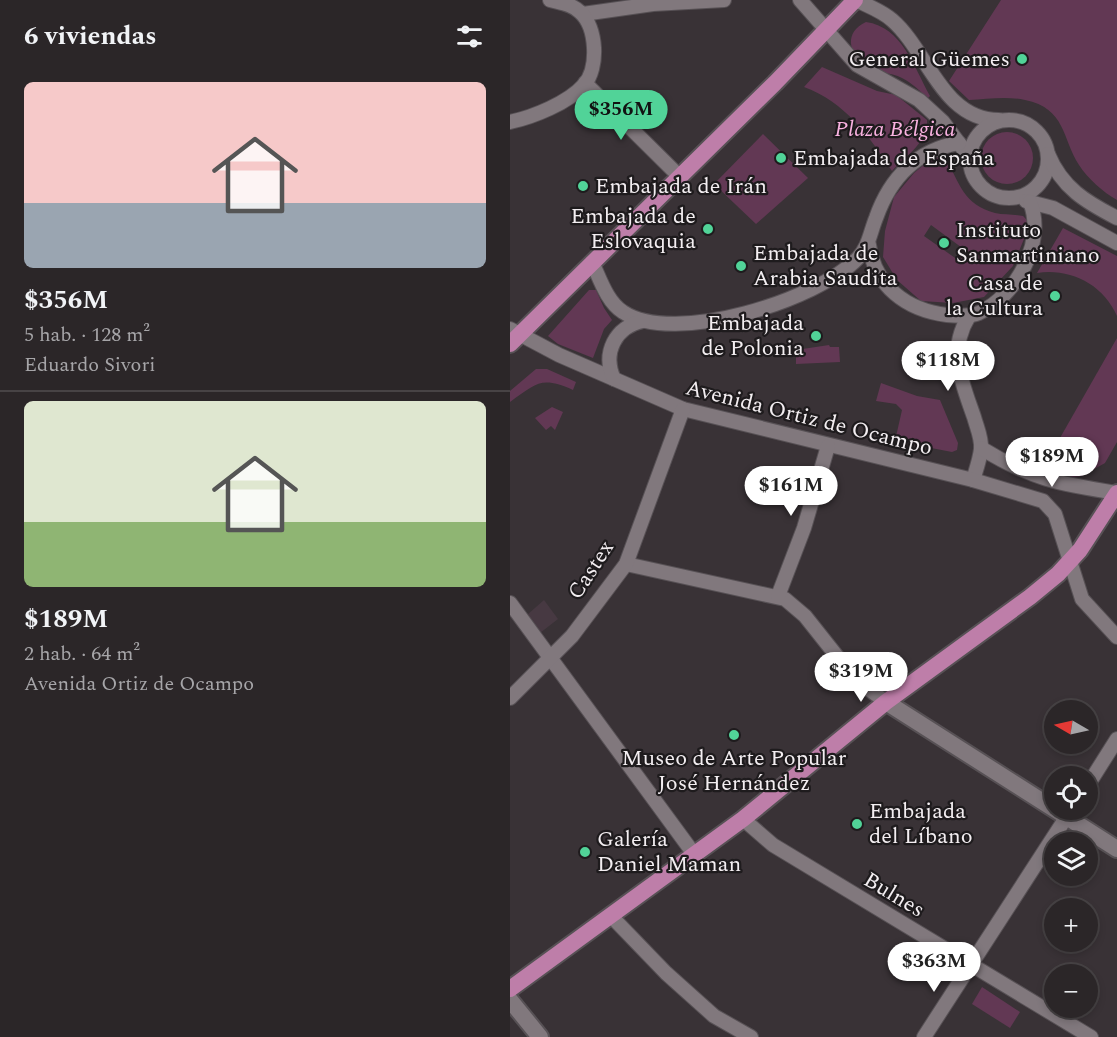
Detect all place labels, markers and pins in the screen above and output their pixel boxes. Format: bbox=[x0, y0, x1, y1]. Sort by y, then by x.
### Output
place label: General Güemes bbox=[848, 43, 1010, 76]
marker: General Güemes bbox=[1015, 52, 1029, 66]
pin: $356M bbox=[579, 90, 663, 141]
place label: Embajada de España bbox=[793, 142, 995, 175]
marker: Embajada de España bbox=[774, 151, 788, 165]
place label: Embajada de Irán bbox=[595, 170, 767, 203]
marker: Embajada de Irán bbox=[576, 179, 590, 193]
place label: Embajada de Eslovaquia bbox=[571, 200, 696, 258]
place label: Instituto Sanmartiniano bbox=[956, 214, 1100, 272]
marker: Embajada de Eslovaquia bbox=[701, 222, 715, 236]
marker: Instituto Sanmartiniano bbox=[937, 236, 951, 250]
place label: Embajada de Arabia Saudita bbox=[753, 237, 898, 295]
marker: Embajada de Arabia Saudita bbox=[734, 259, 748, 273]
place label: Casa de la Cultura bbox=[946, 267, 1043, 325]
marker: Casa de la Cultura bbox=[1048, 289, 1062, 303]
place label: Embajada de Polonia bbox=[701, 307, 804, 365]
marker: Embajada de Polonia bbox=[809, 329, 823, 343]
pin: $118M bbox=[906, 341, 990, 392]
pin: $189M bbox=[1010, 437, 1094, 488]
pin: $161M bbox=[749, 466, 833, 517]
pin: $319M bbox=[819, 652, 903, 703]
marker: Museo de Arte Popular José Hernández bbox=[727, 728, 741, 742]
place label: Museo de Arte Popular José Hernández bbox=[622, 742, 847, 800]
place label: Embajada del Líbano bbox=[869, 795, 973, 853]
marker: Embajada del Líbano bbox=[850, 817, 864, 831]
place label: Galería Daniel Maman bbox=[597, 823, 741, 881]
marker: Galería Daniel Maman bbox=[578, 845, 592, 859]
pin: $363M bbox=[892, 942, 976, 993]

